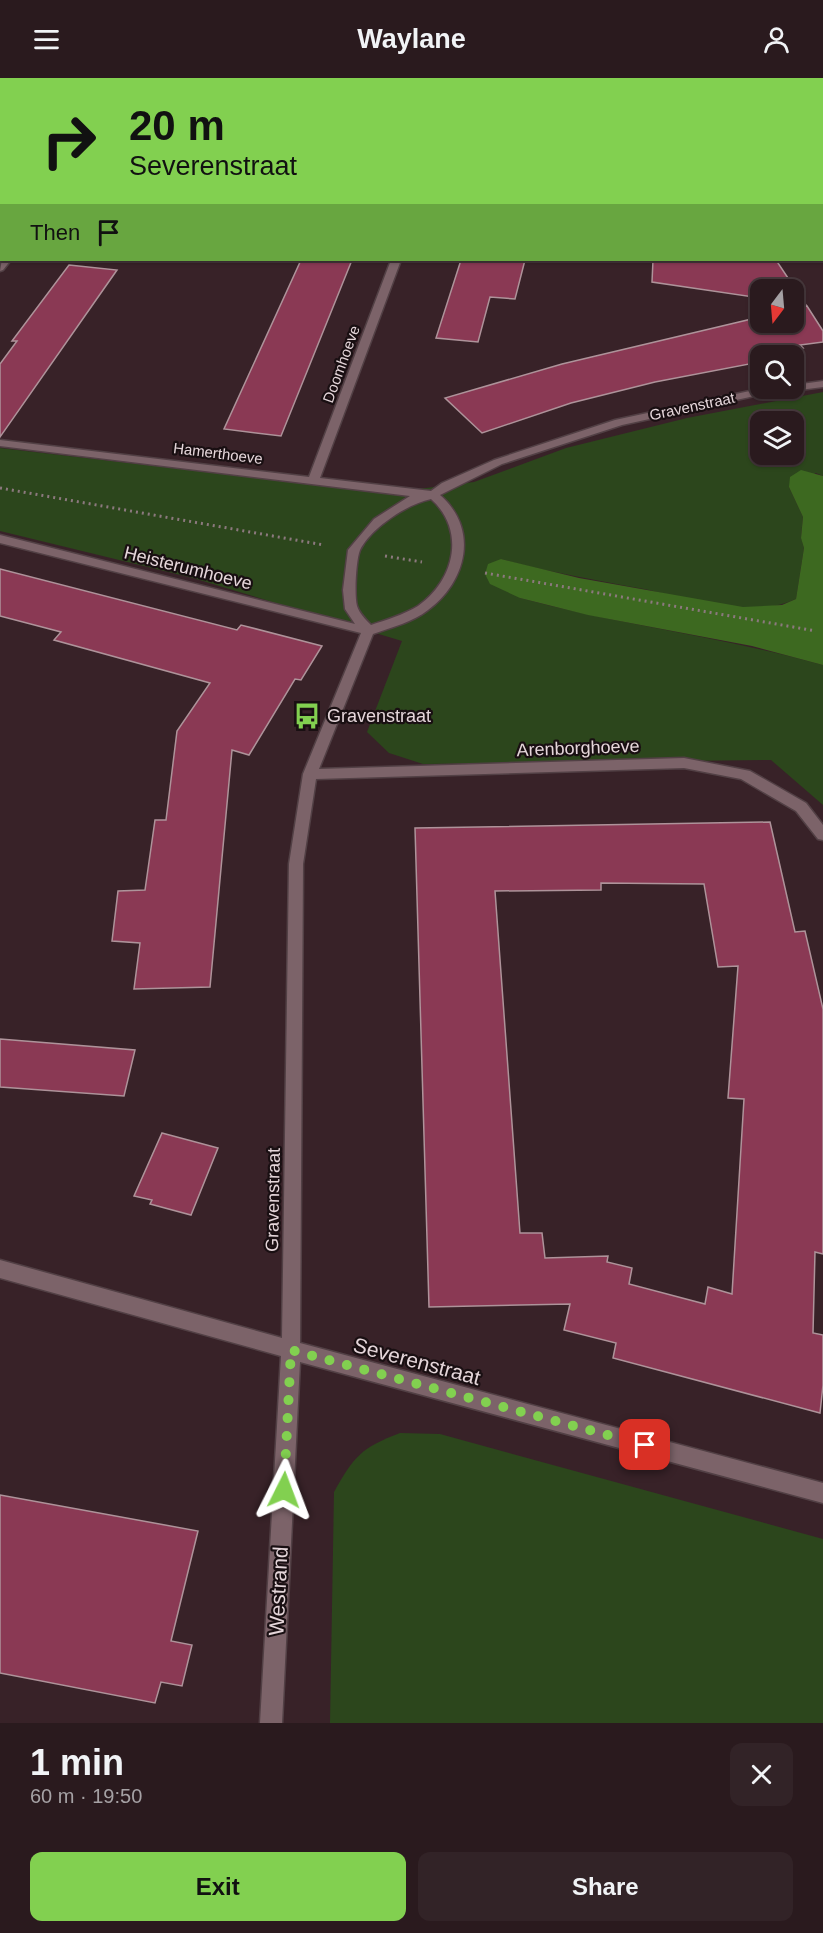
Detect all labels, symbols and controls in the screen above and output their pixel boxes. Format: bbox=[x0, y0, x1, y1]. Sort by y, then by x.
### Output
icon: menu bbox=[30, 23, 63, 56]
icon: person bbox=[760, 23, 793, 56]
text: Waylane bbox=[357, 24, 466, 54]
icon: right bbox=[30, 102, 108, 180]
text: 20 m bbox=[129, 102, 225, 149]
text: Severenstraat bbox=[129, 151, 297, 181]
icon: arrive bbox=[92, 216, 125, 249]
text: Then bbox=[30, 220, 80, 245]
north arrow bbox=[750, 279, 804, 333]
map controls bbox=[750, 279, 804, 465]
street label: Doomhoeve bbox=[319, 323, 363, 405]
button: search bbox=[750, 345, 804, 399]
street label: Gravenstraat bbox=[648, 389, 737, 423]
button: layers bbox=[750, 411, 804, 465]
street label: Hamerthoeve bbox=[172, 439, 264, 467]
street label: Heisterumhoeve bbox=[122, 542, 254, 594]
bus stop icon: Gravenstraat bbox=[292, 701, 322, 731]
place label: Gravenstraat bbox=[327, 706, 431, 726]
street label: Arenborghoeve bbox=[516, 736, 640, 760]
street label: Gravenstraat bbox=[262, 1148, 284, 1252]
street label: Severenstraat bbox=[351, 1333, 483, 1389]
pin bbox=[619, 1419, 670, 1470]
icon: arrive bbox=[628, 1428, 661, 1461]
position arrow bbox=[252, 1458, 316, 1522]
street label: Westrand bbox=[264, 1546, 292, 1636]
text: 1 min bbox=[30, 1742, 124, 1783]
button: close bbox=[730, 1743, 793, 1806]
text: 60 m · 19:50 bbox=[30, 1785, 142, 1807]
button: Exit bbox=[30, 1852, 406, 1921]
button: Share bbox=[418, 1852, 793, 1921]

